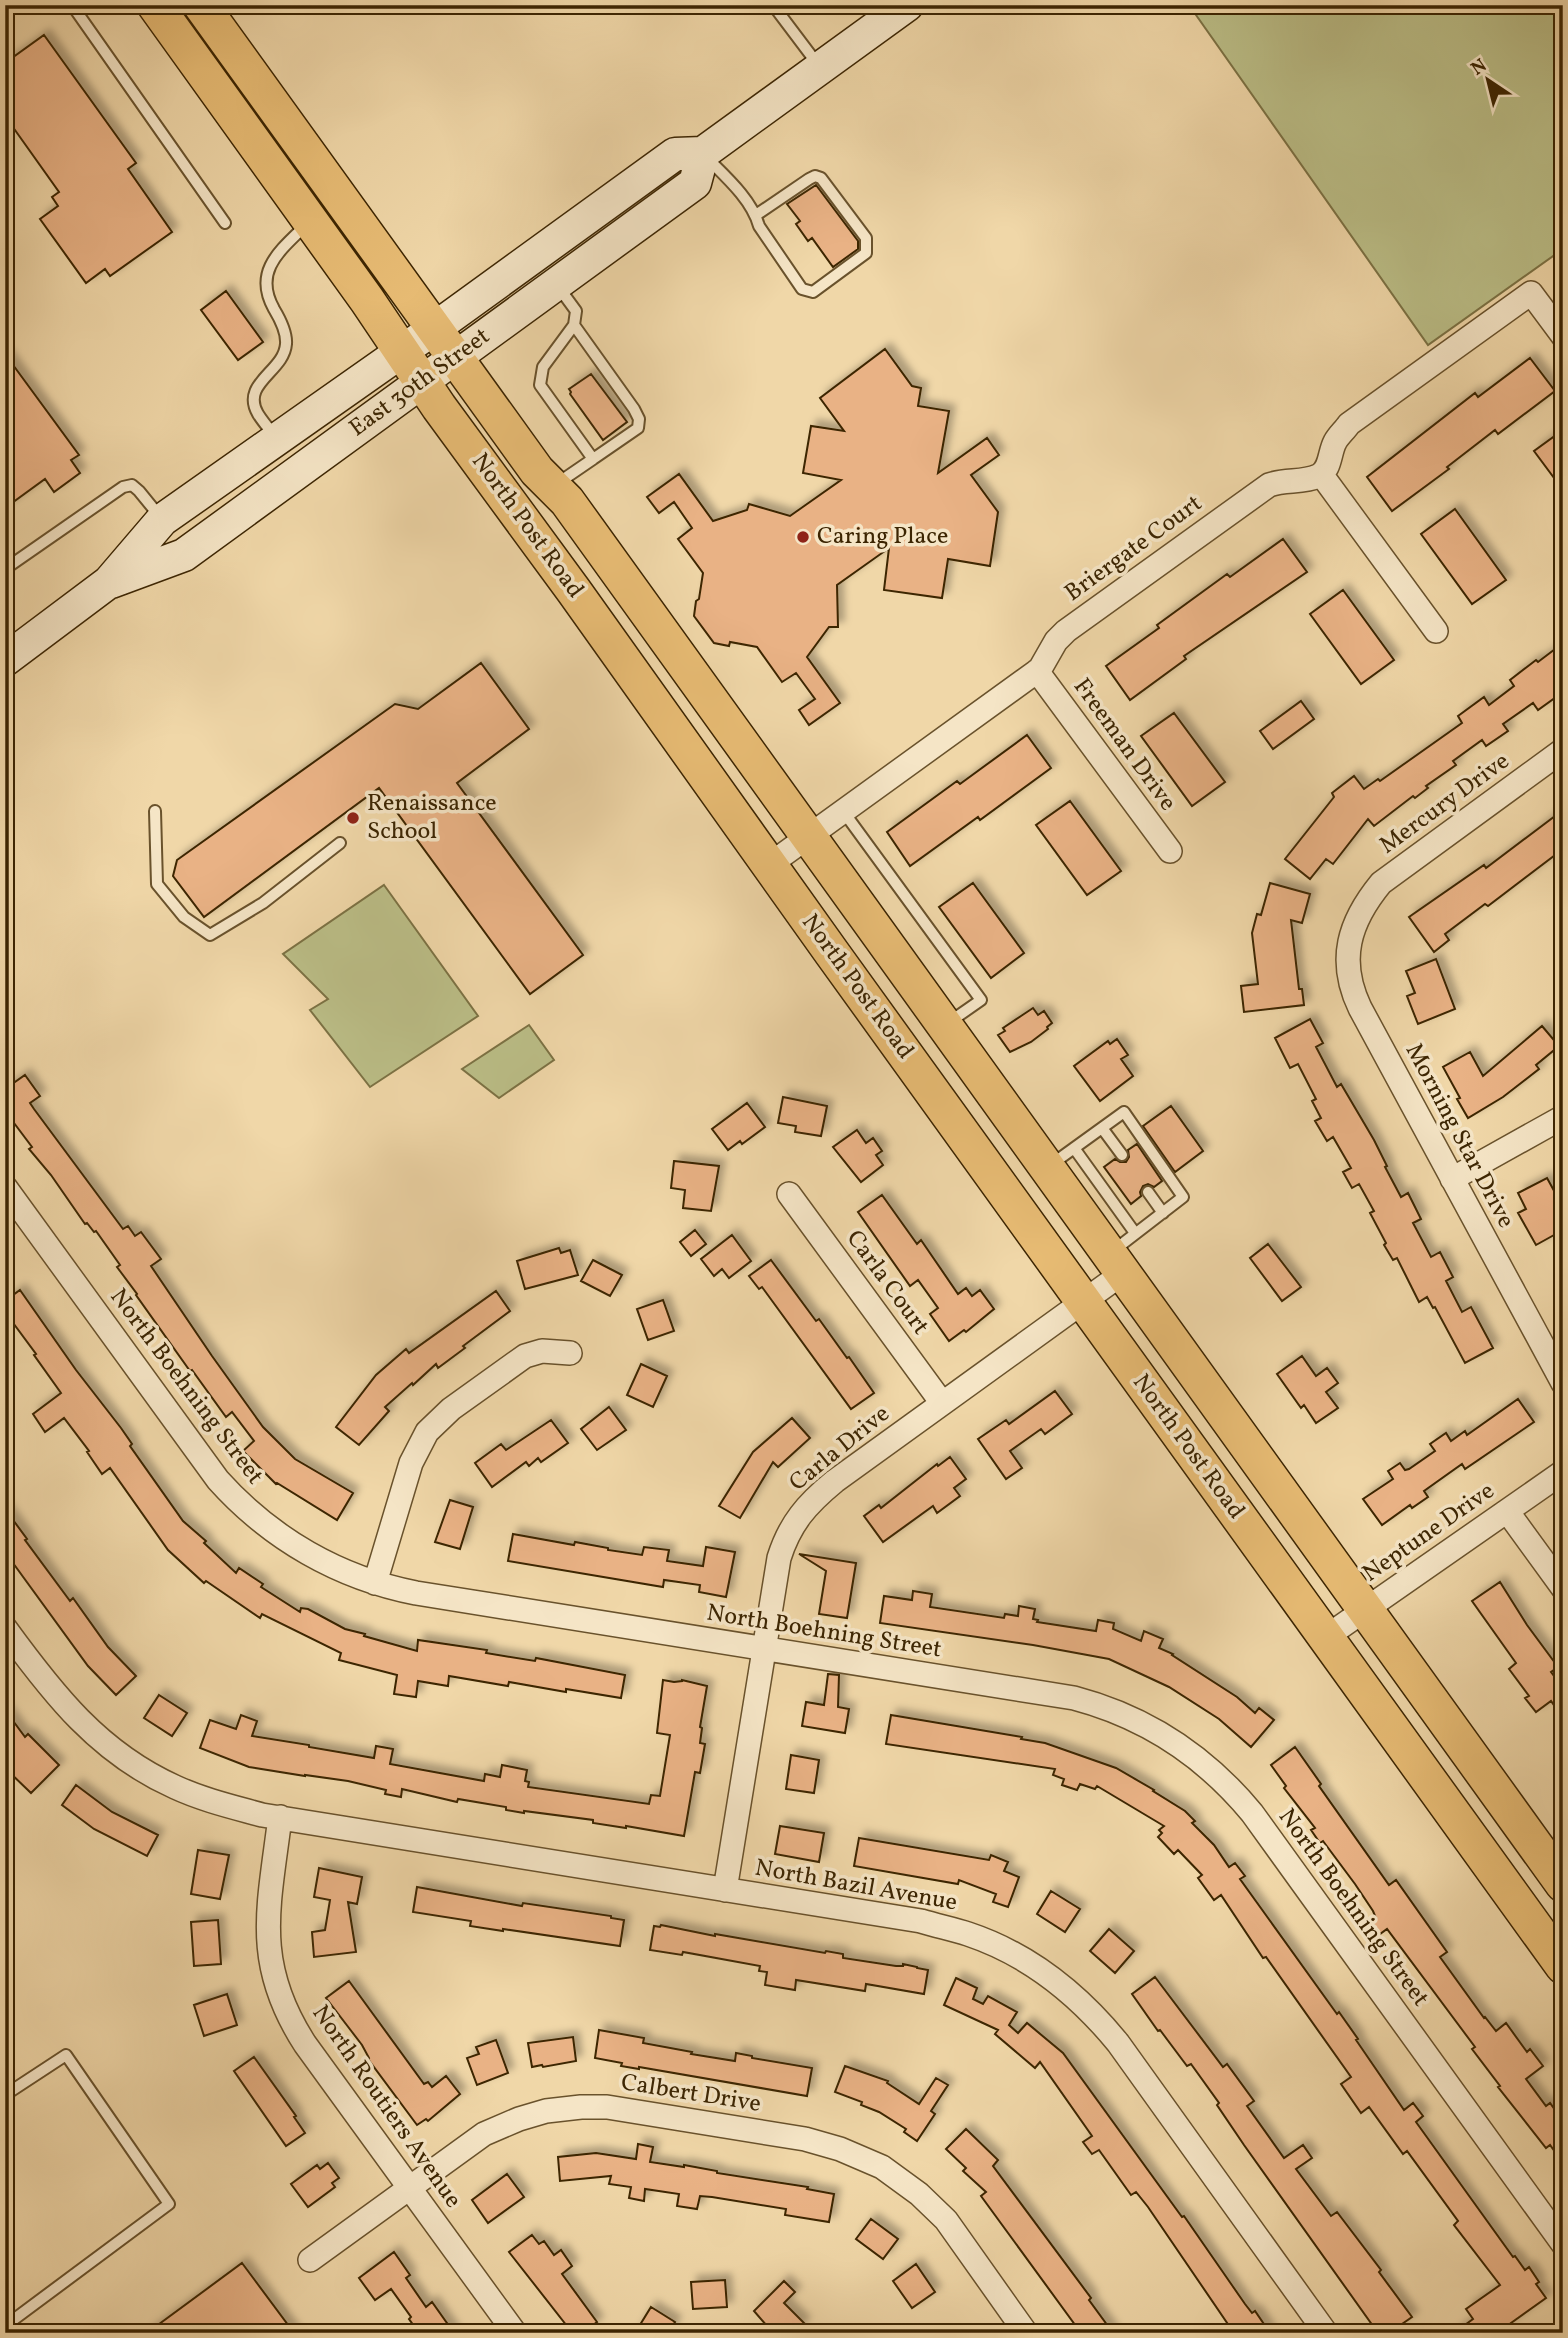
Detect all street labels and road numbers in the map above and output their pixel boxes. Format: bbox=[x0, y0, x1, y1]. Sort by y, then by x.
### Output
street label: East 30th Street bbox=[343, 320, 497, 446]
street label: North Post Road bbox=[463, 446, 591, 606]
street label: Briergate Court bbox=[1058, 488, 1210, 610]
street label: Freeman Drive bbox=[1064, 672, 1184, 818]
street label: Mercury Drive bbox=[1373, 745, 1517, 863]
street label: North Post Road bbox=[793, 907, 921, 1067]
street label: Morning Star Drive bbox=[1396, 1038, 1522, 1234]
street label: Carla Court bbox=[837, 1224, 937, 1342]
street label: North Boehning Street bbox=[101, 1282, 271, 1492]
street label: North Post Road bbox=[1124, 1367, 1252, 1527]
street label: Carla Drive bbox=[783, 1398, 897, 1500]
street label: Neptune Drive bbox=[1356, 1475, 1502, 1591]
street label: North Boehning Street bbox=[704, 1597, 944, 1667]
street label: North Boehning Street bbox=[1269, 1802, 1437, 2014]
street label: North Bazil Avenue bbox=[752, 1851, 960, 1921]
street label: North Routiers Avenue bbox=[303, 1999, 469, 2215]
street label: Calbert Drive bbox=[619, 2066, 763, 2122]

